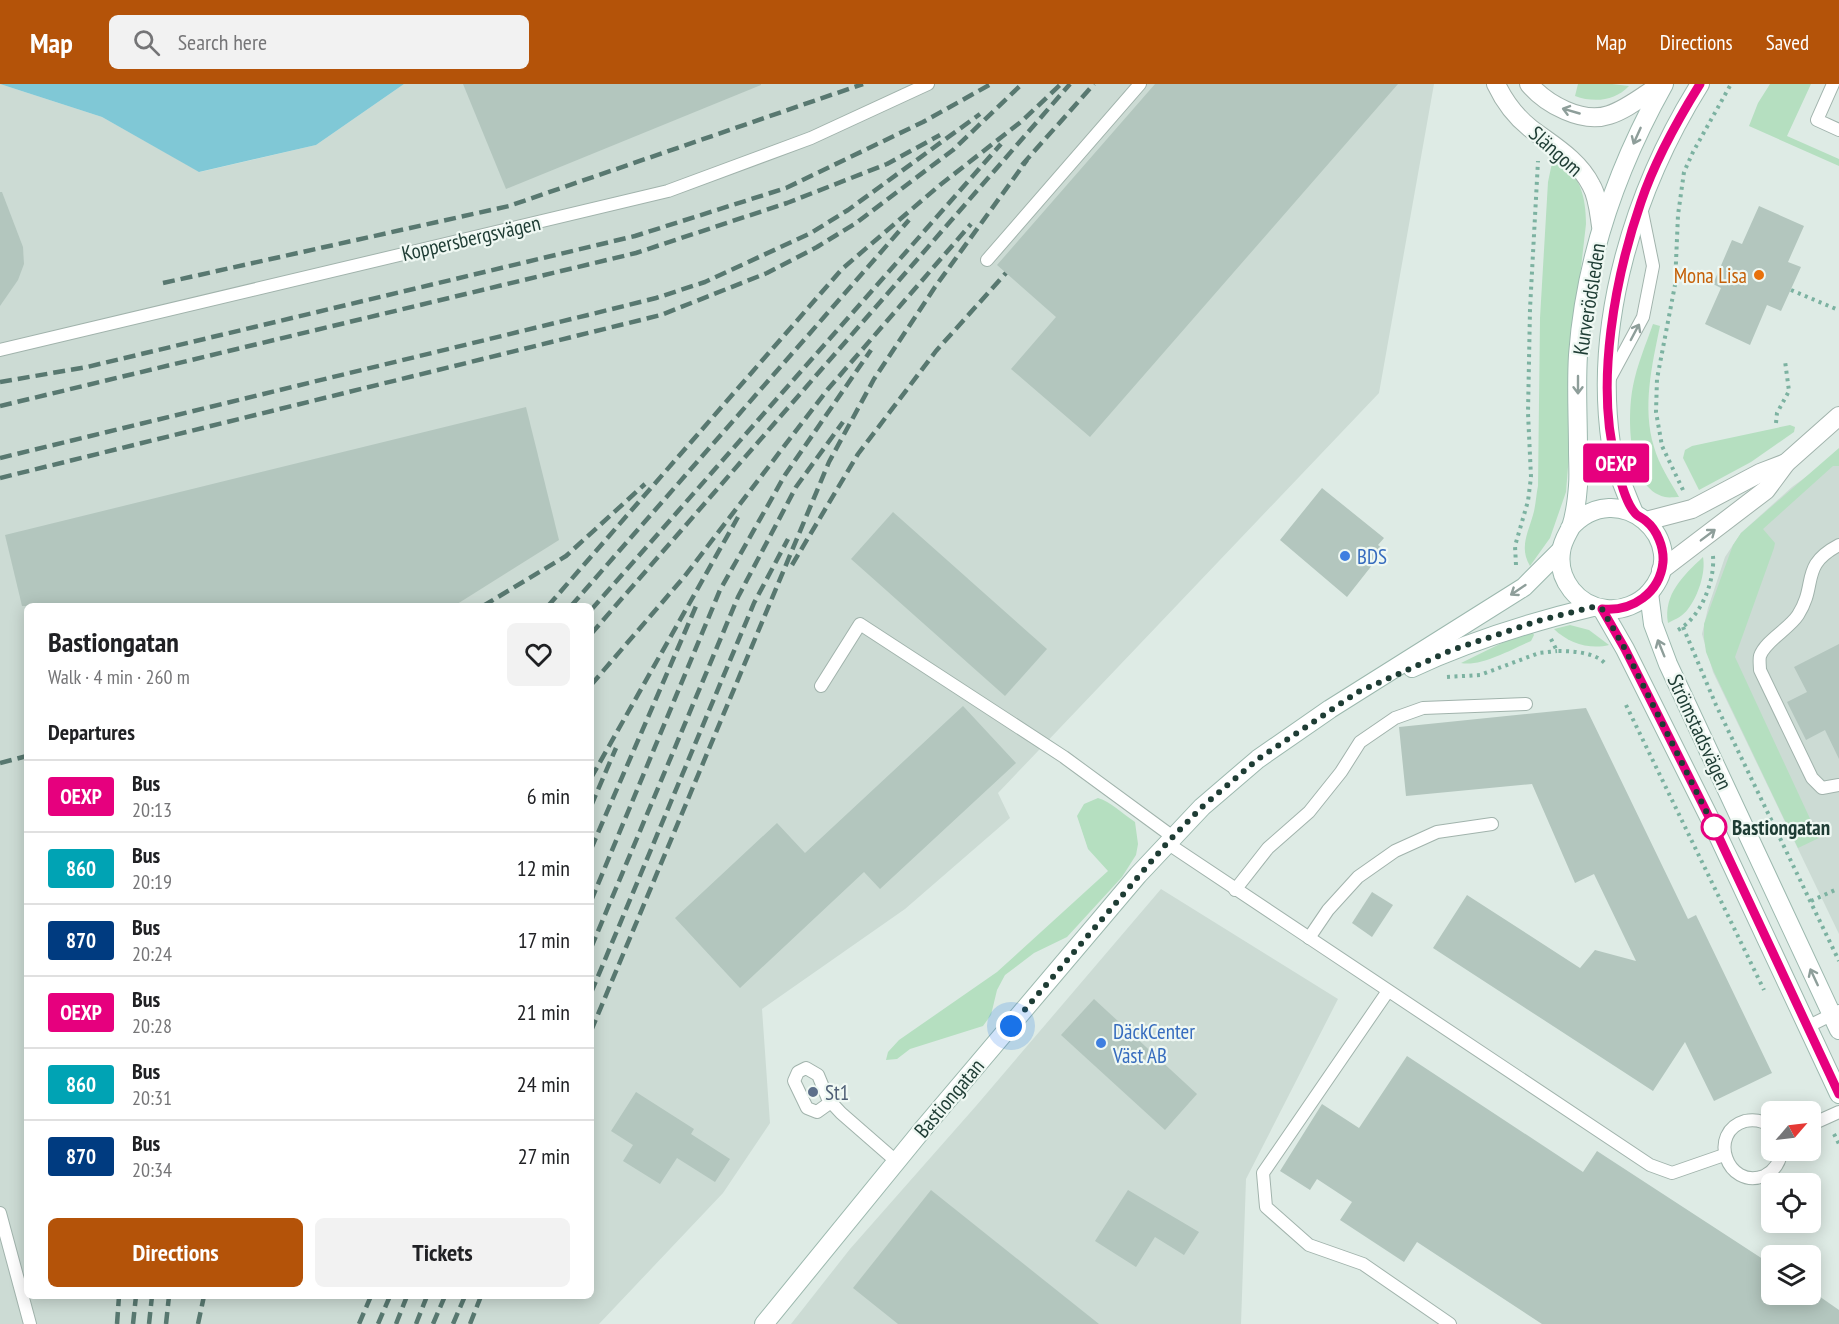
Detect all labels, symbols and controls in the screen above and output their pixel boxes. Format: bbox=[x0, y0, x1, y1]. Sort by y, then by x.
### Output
search box bbox=[109, 15, 529, 69]
text: Map bbox=[30, 24, 73, 61]
icon: search bbox=[130, 26, 163, 59]
text: Search here bbox=[178, 28, 267, 56]
text: Map bbox=[1596, 29, 1627, 56]
text: Directions bbox=[1660, 29, 1733, 56]
text: Saved bbox=[1766, 29, 1809, 56]
one-way arrow bbox=[1562, 105, 1581, 116]
street label: Slängom bbox=[1523, 120, 1589, 182]
one-way arrow bbox=[1631, 126, 1642, 145]
street label: Koppersbergsvägen bbox=[399, 209, 543, 267]
street label: Kurverödsleden bbox=[1567, 241, 1611, 357]
place label: Mona Lisa bbox=[1674, 262, 1747, 289]
marker: Mona Lisa bbox=[1752, 268, 1766, 282]
one-way arrow bbox=[1629, 324, 1641, 341]
one-way arrow bbox=[1572, 374, 1584, 394]
line badge: OEXP bbox=[1574, 444, 1658, 482]
text: OEXP bbox=[1595, 450, 1637, 477]
one-way arrow bbox=[1700, 529, 1716, 542]
place label: BDS bbox=[1357, 543, 1387, 570]
marker: BDS bbox=[1338, 549, 1352, 563]
one-way arrow bbox=[1510, 584, 1526, 596]
text: Bastiongatan bbox=[48, 623, 179, 660]
button: heart bbox=[507, 623, 570, 686]
one-way arrow bbox=[1655, 639, 1666, 658]
text: Walk · 4 min · 260 m bbox=[48, 664, 190, 690]
street label: Strömstadsvägen bbox=[1662, 670, 1738, 794]
text: Departures bbox=[48, 718, 135, 746]
text: Bus bbox=[132, 769, 160, 797]
text: 6 min bbox=[527, 782, 570, 810]
text: OEXP bbox=[60, 783, 102, 810]
text: 20:13 bbox=[132, 797, 172, 823]
marker: Bastiongatan bbox=[1701, 814, 1727, 840]
place label: Bastiongatan bbox=[1732, 814, 1830, 841]
text: Bus bbox=[132, 841, 160, 869]
text: 12 min bbox=[517, 854, 570, 882]
text: 860 bbox=[66, 855, 96, 882]
text: 20:19 bbox=[132, 869, 172, 895]
text: Bus bbox=[132, 913, 160, 941]
text: 17 min bbox=[518, 926, 570, 954]
text: 870 bbox=[66, 927, 96, 954]
text: 20:24 bbox=[132, 941, 172, 967]
one-way arrow bbox=[1808, 969, 1820, 987]
text: Bus bbox=[132, 985, 160, 1013]
text: 21 min bbox=[517, 998, 570, 1026]
text: OEXP bbox=[60, 999, 102, 1026]
your location bbox=[996, 1011, 1026, 1041]
text: 20:28 bbox=[132, 1013, 172, 1039]
place label: DäckCenter Väst AB bbox=[1112, 1018, 1195, 1069]
marker: DäckCenter Väst AB bbox=[1094, 1036, 1108, 1050]
street label: Bastiongatan bbox=[908, 1053, 990, 1143]
text: Bus bbox=[132, 1057, 160, 1085]
text: 24 min bbox=[517, 1070, 570, 1098]
text: 860 bbox=[66, 1071, 96, 1098]
place label: St1 bbox=[825, 1079, 849, 1106]
text: 20:31 bbox=[132, 1085, 172, 1111]
marker: St1 bbox=[806, 1085, 820, 1099]
north arrow bbox=[1761, 1101, 1821, 1161]
map controls bbox=[1761, 1101, 1821, 1305]
text: Bus bbox=[132, 1129, 160, 1157]
text: 27 min bbox=[518, 1142, 570, 1170]
text: 870 bbox=[66, 1143, 96, 1170]
text: 20:34 bbox=[132, 1157, 172, 1183]
button: locate bbox=[1761, 1173, 1821, 1233]
button: Directions bbox=[48, 1218, 303, 1287]
button: Tickets bbox=[315, 1218, 570, 1287]
button: layers bbox=[1761, 1245, 1821, 1305]

